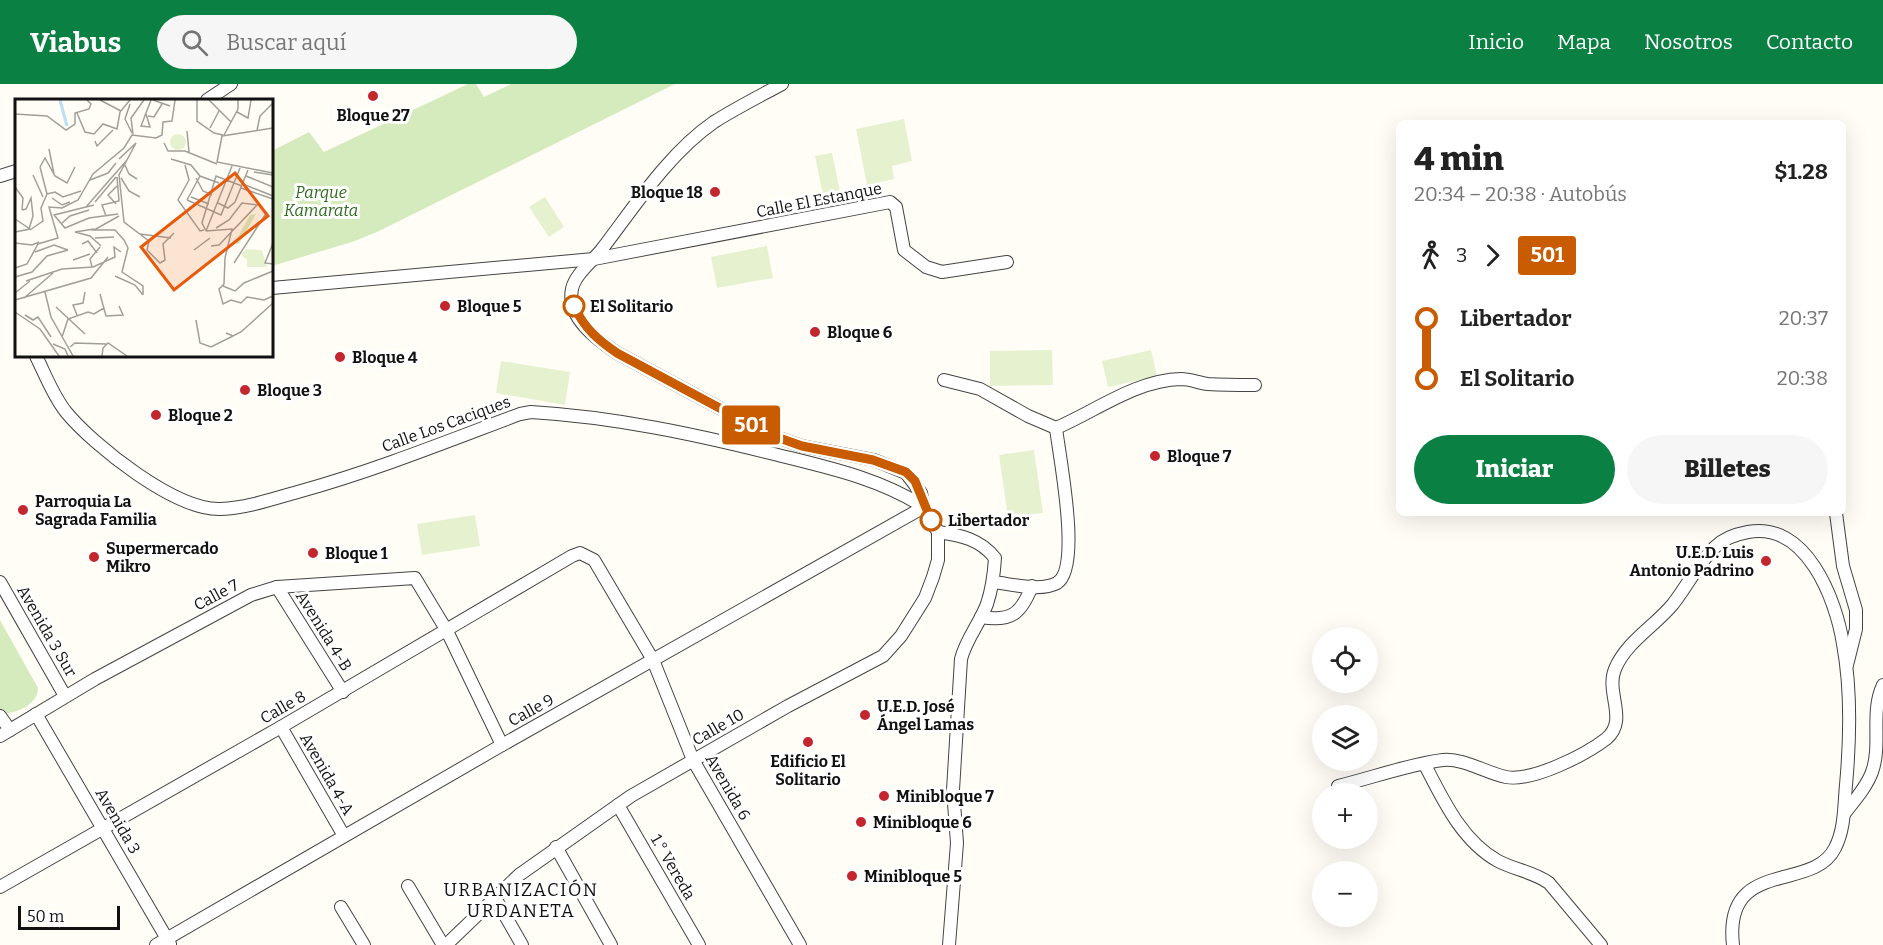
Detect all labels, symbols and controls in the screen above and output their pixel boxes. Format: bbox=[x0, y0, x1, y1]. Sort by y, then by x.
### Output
search box bbox=[157, 15, 577, 69]
text: Viabus bbox=[30, 26, 121, 59]
icon: search bbox=[178, 26, 211, 59]
text: Buscar aquí bbox=[226, 29, 346, 56]
text: Inicio bbox=[1468, 29, 1524, 55]
text: Mapa bbox=[1557, 29, 1611, 55]
text: Nosotros bbox=[1644, 29, 1733, 55]
text: Contacto bbox=[1766, 29, 1853, 55]
marker: Bloque 27 bbox=[366, 89, 380, 103]
inset map bbox=[15, 99, 273, 357]
place label: Bloque 27 bbox=[336, 106, 410, 125]
text: 4 min bbox=[1414, 139, 1504, 179]
text: $1.28 bbox=[1774, 158, 1828, 185]
street label: Calle El Estanque bbox=[755, 179, 883, 221]
text: 20:34 – 20:38 · Autobús bbox=[1414, 182, 1627, 206]
park label: Parque Kamarata bbox=[284, 183, 358, 220]
place label: Bloque 18 bbox=[631, 183, 703, 202]
marker: Bloque 18 bbox=[708, 185, 722, 199]
icon: walk bbox=[1414, 239, 1447, 272]
icon: forward bbox=[1476, 239, 1509, 272]
text: 501 bbox=[1530, 242, 1564, 268]
text: 3 bbox=[1456, 243, 1467, 267]
marker: El Solitario bbox=[563, 295, 585, 317]
place label: Bloque 5 bbox=[457, 297, 522, 316]
place label: El Solitario bbox=[590, 297, 673, 316]
marker: Bloque 5 bbox=[438, 299, 452, 313]
text: Libertador bbox=[1460, 305, 1572, 332]
text: 20:37 bbox=[1779, 306, 1828, 330]
place label: Bloque 6 bbox=[827, 323, 893, 342]
marker: Bloque 6 bbox=[808, 325, 822, 339]
place label: Bloque 4 bbox=[352, 348, 418, 367]
marker: Bloque 4 bbox=[333, 350, 347, 364]
text: El Solitario bbox=[1460, 365, 1574, 392]
text: 20:38 bbox=[1777, 366, 1828, 390]
place label: Bloque 3 bbox=[257, 381, 322, 400]
marker: Bloque 3 bbox=[238, 383, 252, 397]
street label: Calle Los Caciques bbox=[379, 392, 513, 456]
place label: Bloque 2 bbox=[168, 406, 233, 425]
line badge: 501 bbox=[716, 406, 786, 444]
marker: Bloque 2 bbox=[149, 408, 163, 422]
text: 501 bbox=[734, 412, 768, 438]
button: Iniciar bbox=[1414, 435, 1615, 504]
button: Billetes bbox=[1627, 435, 1828, 504]
place label: Bloque 7 bbox=[1167, 447, 1232, 466]
marker: Bloque 7 bbox=[1148, 449, 1162, 463]
place label: Parroquia La Sagrada Familia bbox=[35, 492, 157, 529]
marker: Parroquia La Sagrada Familia bbox=[16, 503, 30, 517]
marker: Libertador bbox=[920, 509, 942, 531]
place label: Libertador bbox=[948, 511, 1030, 530]
place label: Supermercado Mikro bbox=[106, 539, 219, 576]
place label: U.E.D. Luis Antonio Padrino bbox=[1630, 543, 1754, 580]
place label: Bloque 1 bbox=[325, 544, 388, 563]
marker: Bloque 1 bbox=[306, 546, 320, 560]
marker: Supermercado Mikro bbox=[87, 550, 101, 564]
marker: U.E.D. Luis Antonio Padrino bbox=[1759, 554, 1773, 568]
street label: Calle 7 bbox=[190, 575, 242, 615]
street label: Avenida 3 Sur bbox=[13, 582, 81, 680]
street label: Avenida 4-B bbox=[292, 588, 356, 674]
map controls bbox=[1312, 627, 1378, 927]
button: locate bbox=[1312, 627, 1378, 693]
street label: Calle 8 bbox=[257, 686, 309, 728]
street label: Calle 9 bbox=[505, 690, 557, 730]
place label: U.E.D. José Ángel Lamas bbox=[877, 697, 974, 734]
street label: Calle 10 bbox=[689, 705, 747, 749]
button: layers bbox=[1312, 705, 1378, 771]
marker: U.E.D. José Ángel Lamas bbox=[858, 708, 872, 722]
street label: Avenida 4-A bbox=[296, 730, 358, 819]
marker: Edificio El Solitario bbox=[801, 735, 815, 749]
street label: Avenida 6 bbox=[702, 751, 754, 823]
place label: Edificio El Solitario bbox=[770, 752, 846, 789]
button: + bbox=[1312, 783, 1378, 849]
street label: Avenida 3 bbox=[92, 785, 144, 857]
place label: Minibloque 7 bbox=[896, 787, 994, 806]
marker: Minibloque 7 bbox=[877, 789, 891, 803]
place label: Minibloque 6 bbox=[873, 813, 972, 832]
marker: Minibloque 6 bbox=[854, 815, 868, 829]
street label: 1.° Vereda bbox=[647, 831, 699, 903]
button: − bbox=[1312, 861, 1378, 927]
place label: Minibloque 5 bbox=[864, 867, 962, 886]
marker: Minibloque 5 bbox=[845, 869, 859, 883]
district label: URBANIZACIÓN URDANETA bbox=[443, 879, 599, 922]
scale bar bbox=[18, 903, 120, 930]
text: 50 m bbox=[27, 907, 64, 926]

